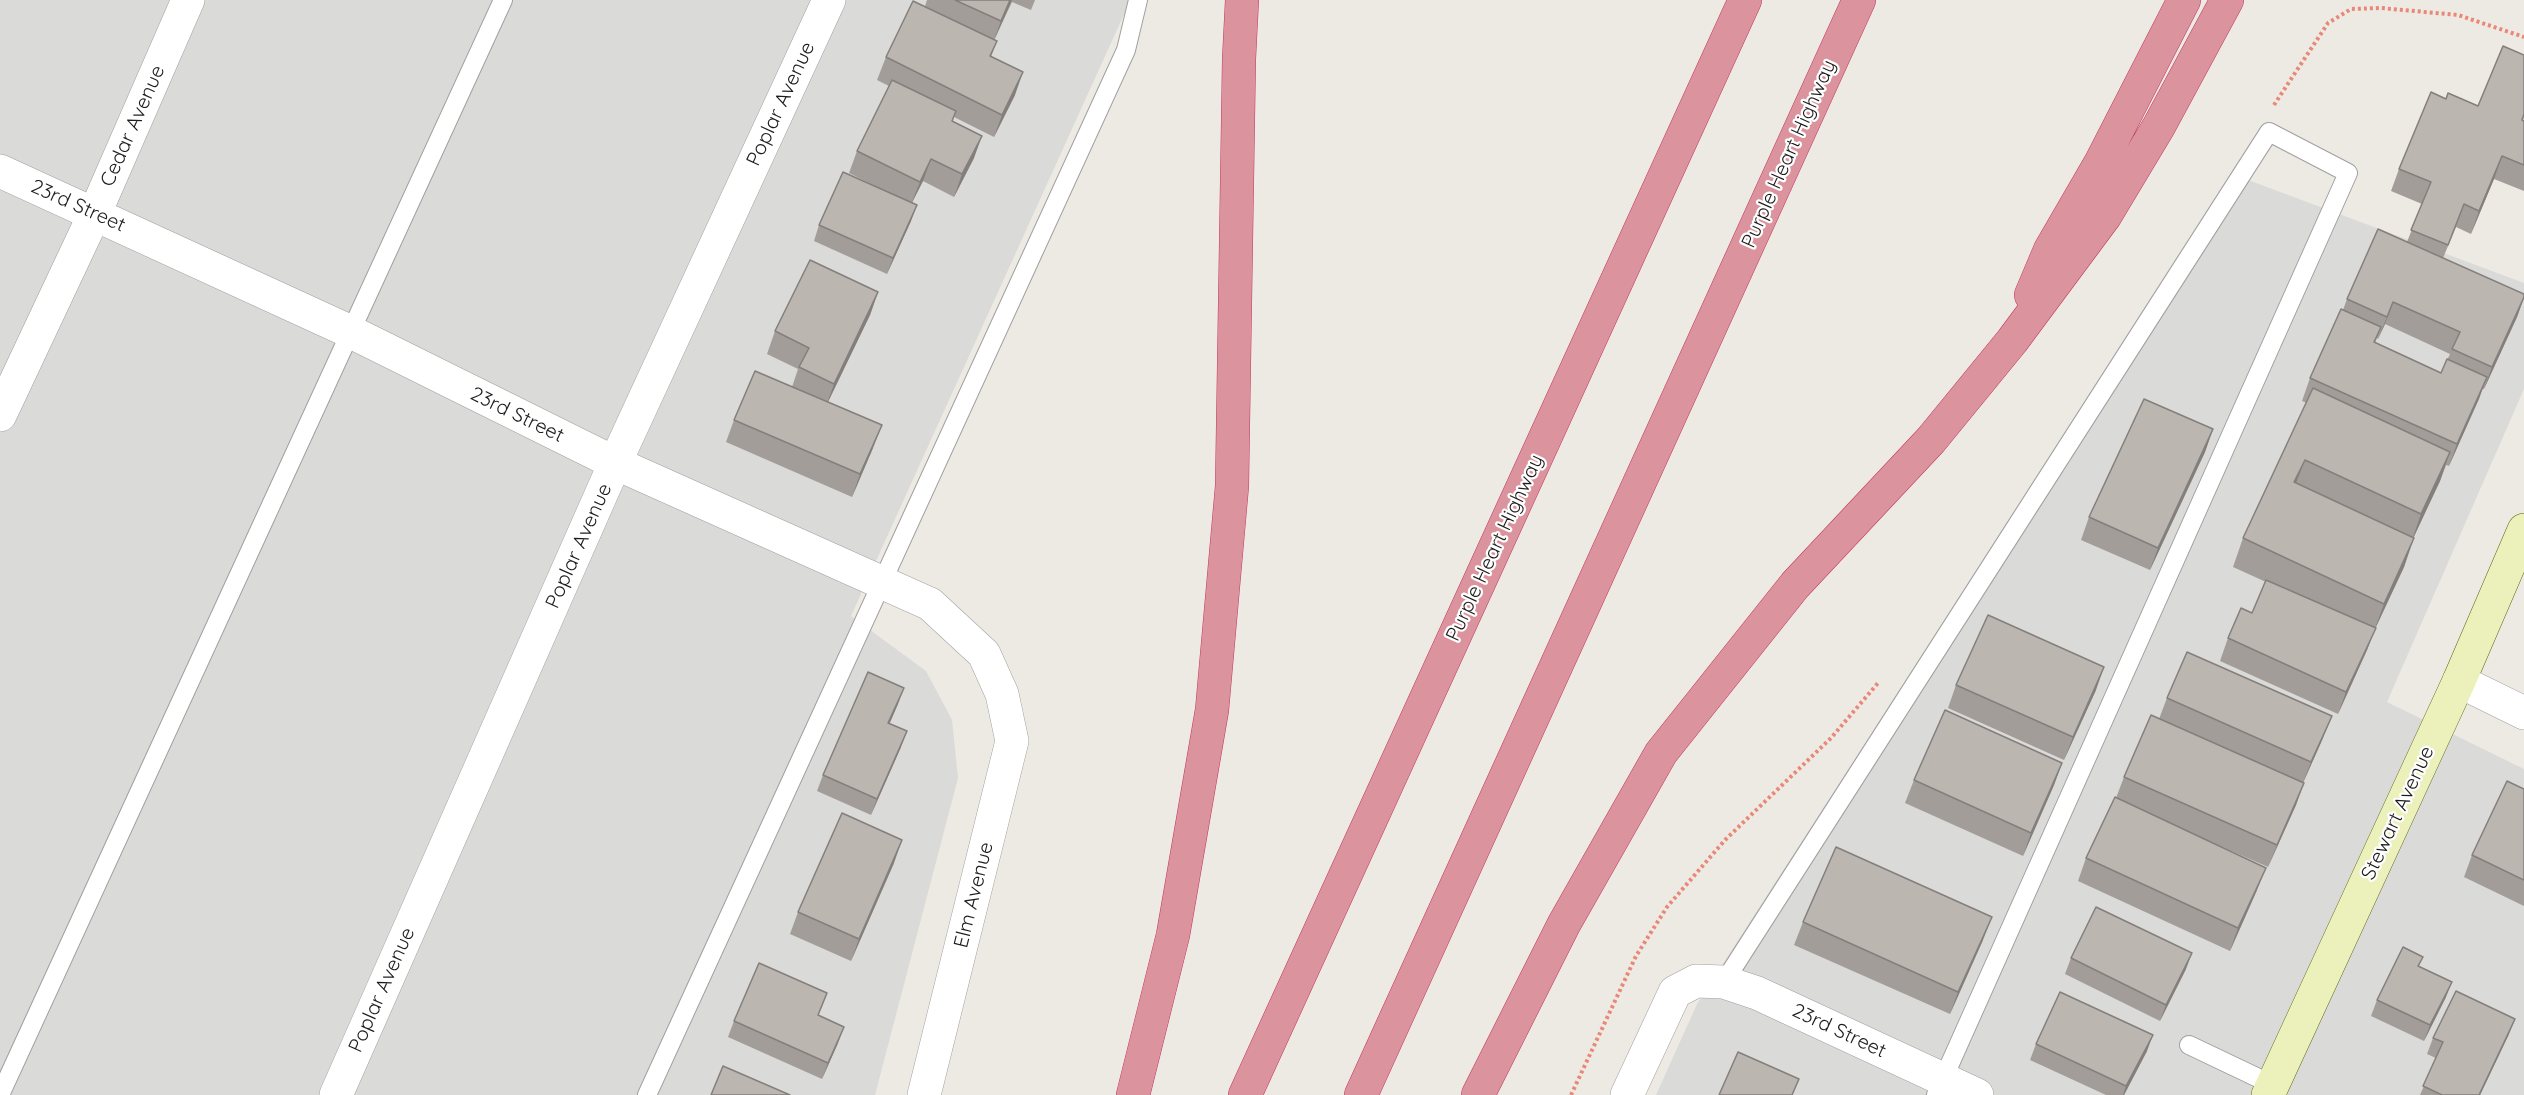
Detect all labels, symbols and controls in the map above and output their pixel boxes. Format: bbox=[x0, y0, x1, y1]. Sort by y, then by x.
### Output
street label: Poplar Avenue bbox=[742, 38, 820, 170]
street label: Purple Heart Highway bbox=[1737, 56, 1841, 252]
street label: Cedar Avenue bbox=[96, 62, 170, 190]
street label: 23rd Street bbox=[27, 174, 129, 238]
street label: 23rd Street bbox=[466, 382, 568, 448]
street label: Purple Heart Highway bbox=[1441, 451, 1549, 645]
street label: Poplar Avenue bbox=[541, 480, 617, 612]
street label: Stewart Avenue bbox=[2357, 742, 2439, 884]
street label: Elm Avenue bbox=[949, 840, 999, 950]
street label: Poplar Avenue bbox=[344, 924, 420, 1056]
street label: 23rd Street bbox=[1788, 999, 1890, 1063]

